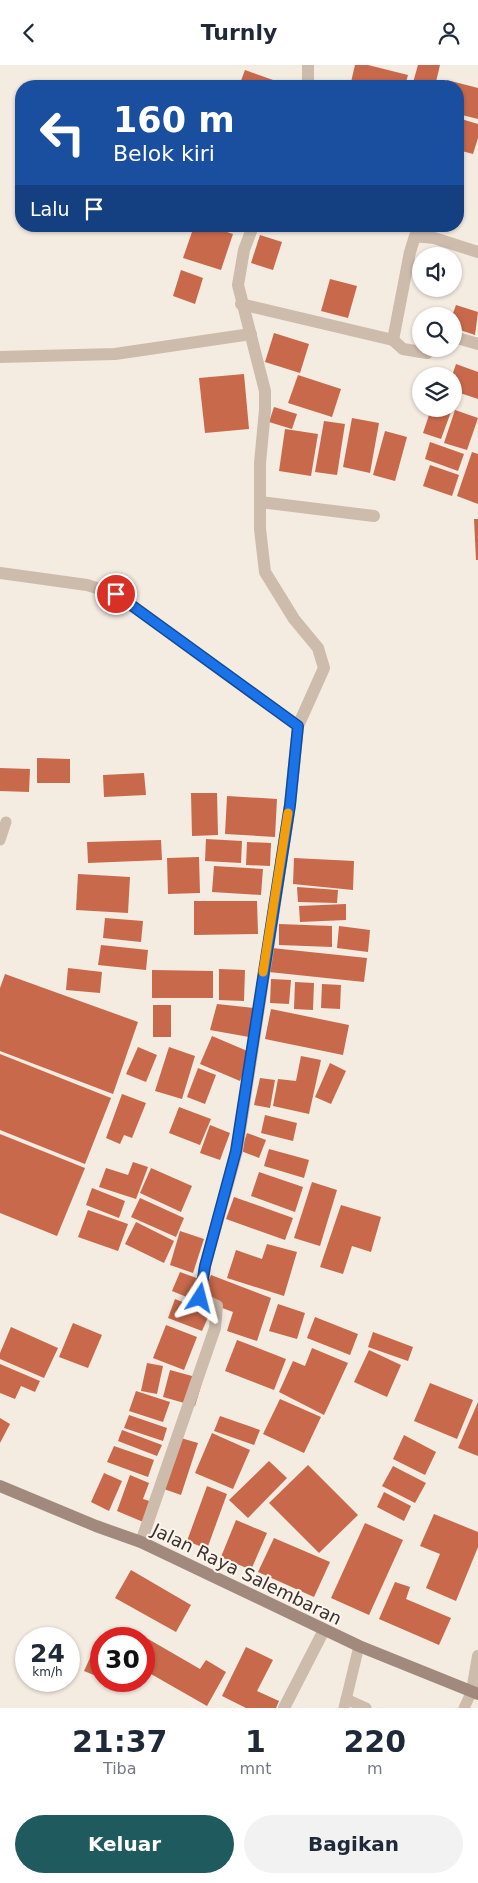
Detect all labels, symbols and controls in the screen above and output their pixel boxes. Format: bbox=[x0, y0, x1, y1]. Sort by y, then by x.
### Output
icon: back bbox=[15, 19, 43, 47]
icon: person bbox=[435, 19, 463, 47]
text: Turnly bbox=[201, 20, 277, 45]
icon: left bbox=[30, 100, 95, 165]
text: 160 m bbox=[113, 100, 235, 140]
text: Belok kiri bbox=[113, 141, 215, 166]
icon: arrive bbox=[80, 195, 108, 223]
text: Lalu bbox=[30, 198, 70, 220]
map controls bbox=[412, 247, 462, 417]
button: sound bbox=[412, 247, 462, 297]
button: search bbox=[412, 307, 462, 357]
button: layers bbox=[412, 367, 462, 417]
pin bbox=[95, 573, 137, 615]
icon: arrive bbox=[102, 580, 130, 608]
position arrow bbox=[173, 1271, 225, 1323]
street label: Jalan Raya Salembaran bbox=[148, 1518, 345, 1629]
speed limit sign: 30 bbox=[90, 1627, 155, 1692]
text: 24 bbox=[30, 1639, 65, 1668]
text: km/h bbox=[32, 1665, 63, 1679]
text: 21:37 bbox=[72, 1724, 167, 1759]
text: 1 bbox=[245, 1724, 266, 1759]
text: 220 bbox=[343, 1724, 406, 1759]
text: Tiba bbox=[103, 1759, 137, 1778]
text: mnt bbox=[239, 1759, 271, 1778]
text: m bbox=[367, 1759, 383, 1778]
button: Keluar bbox=[15, 1815, 234, 1873]
button: Bagikan bbox=[244, 1815, 463, 1873]

